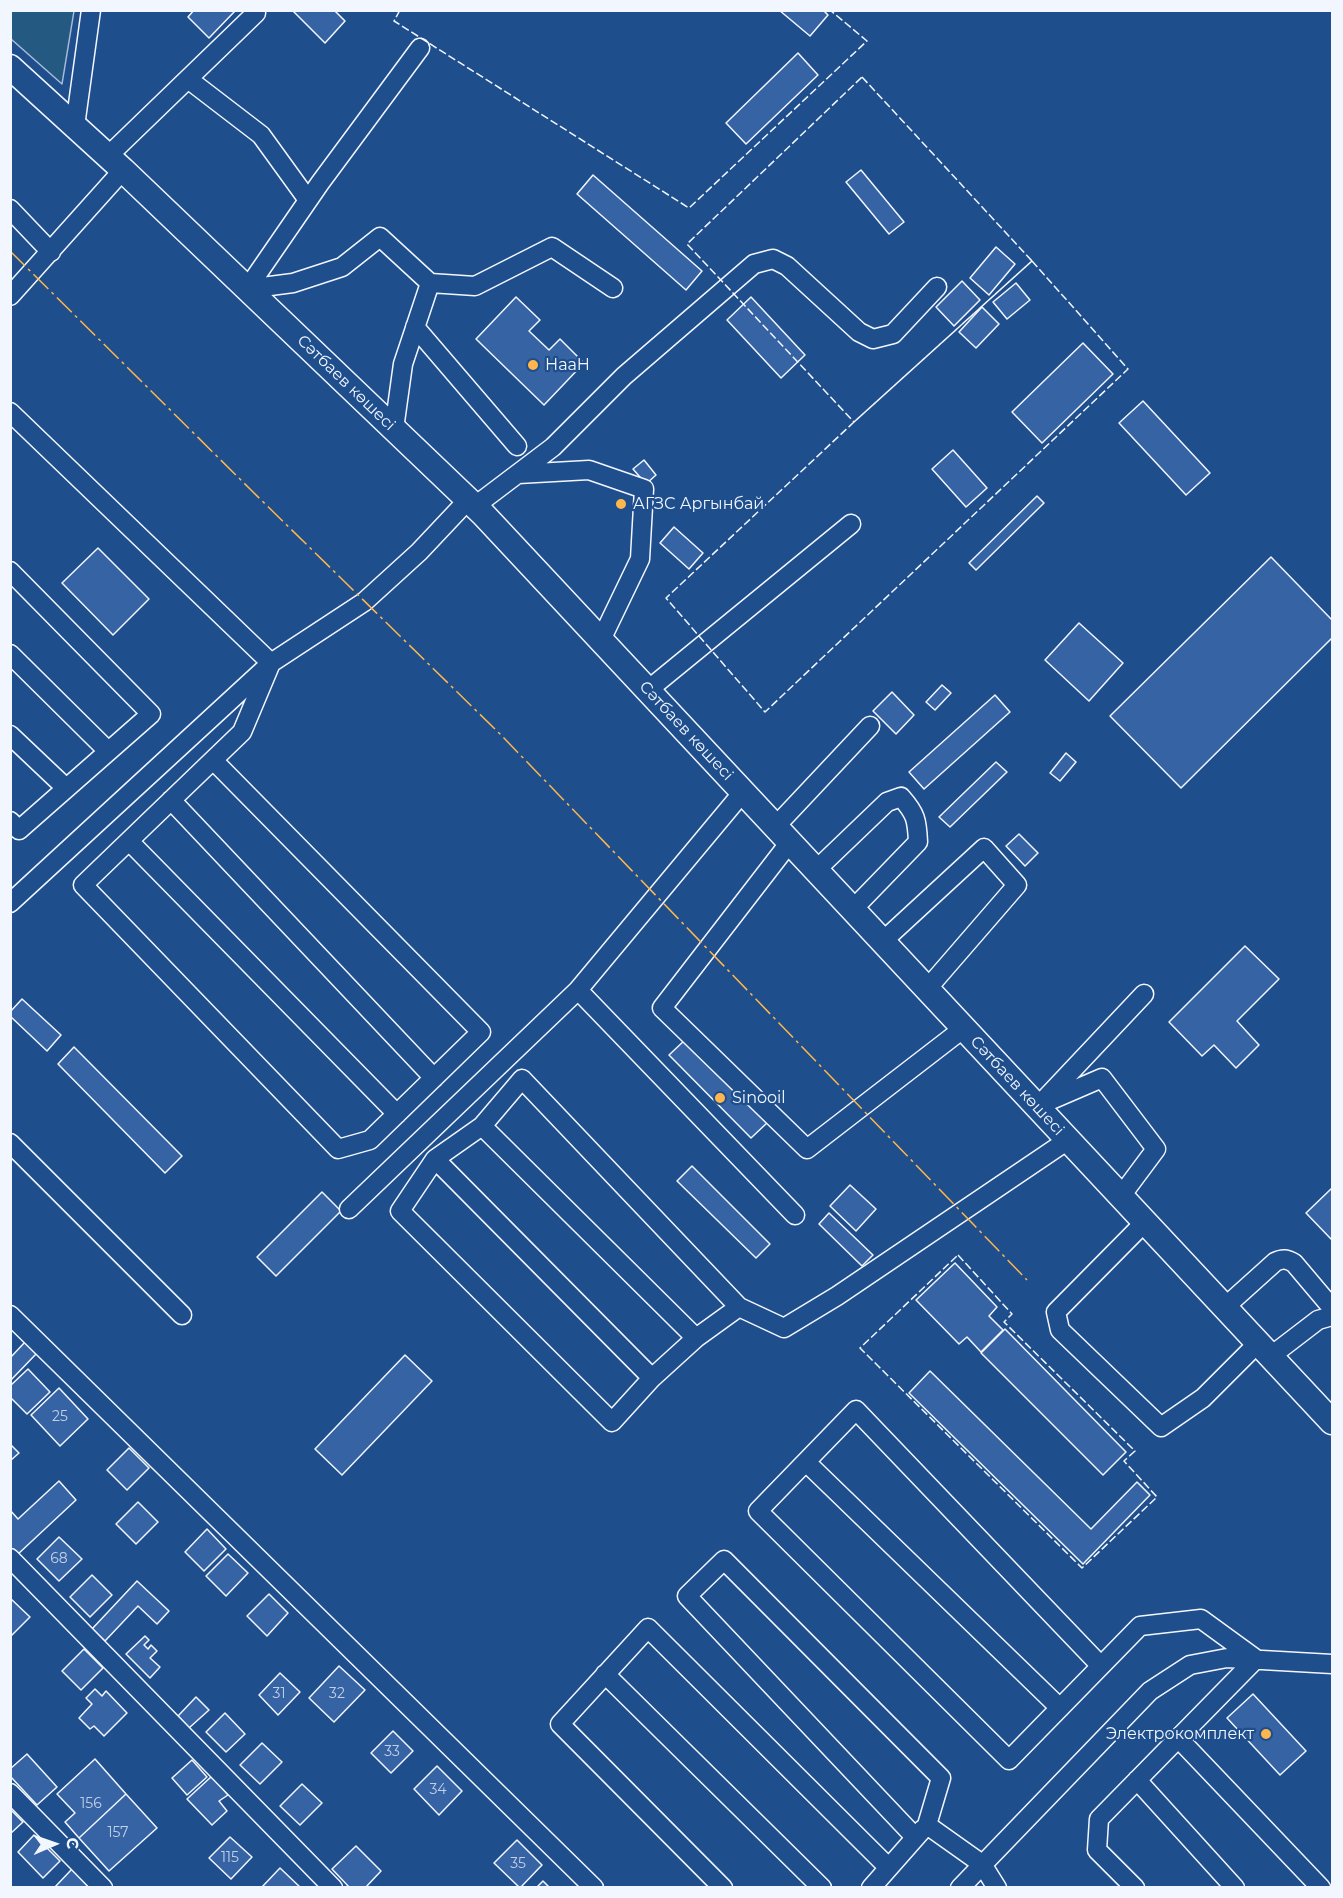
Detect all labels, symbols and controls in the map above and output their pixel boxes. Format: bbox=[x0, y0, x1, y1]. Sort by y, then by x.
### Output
street label: Сәтбаев көшесі bbox=[293, 331, 399, 435]
place label: НааН bbox=[545, 355, 590, 375]
marker: НааН bbox=[526, 358, 540, 372]
place label: АГЗС Аргынбай bbox=[633, 494, 764, 514]
marker: АГЗС Аргынбай bbox=[614, 497, 628, 511]
street label: Сәтбаев көшесі bbox=[635, 677, 737, 785]
street label: Сәтбаев көшесі bbox=[966, 1032, 1068, 1140]
place label: Sinooil bbox=[732, 1088, 786, 1108]
marker: Sinooil bbox=[713, 1091, 727, 1105]
house number: 25 bbox=[52, 1409, 68, 1425]
house number: 68 bbox=[50, 1551, 68, 1567]
house number: 31 bbox=[273, 1686, 285, 1702]
house number: 32 bbox=[329, 1686, 345, 1702]
place label: Электрокомплект bbox=[1106, 1724, 1254, 1744]
marker: Электрокомплект bbox=[1259, 1727, 1273, 1741]
house number: 33 bbox=[384, 1744, 400, 1760]
house number: 34 bbox=[429, 1782, 447, 1798]
house number: 156 bbox=[80, 1796, 102, 1812]
north arrow bbox=[24, 1814, 84, 1874]
house number: 157 bbox=[107, 1825, 129, 1841]
text: С bbox=[63, 1837, 82, 1849]
house number: 115 bbox=[221, 1850, 239, 1866]
house number: 35 bbox=[510, 1856, 526, 1872]

